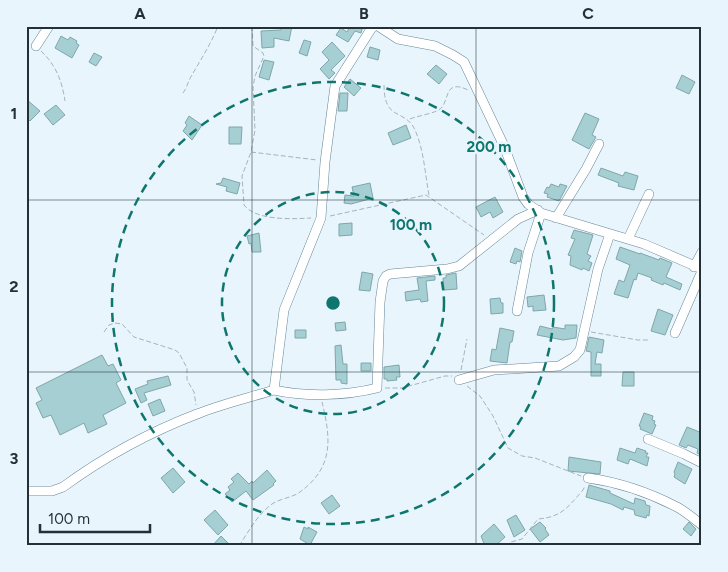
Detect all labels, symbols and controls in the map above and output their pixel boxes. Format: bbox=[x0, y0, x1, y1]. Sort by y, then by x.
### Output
text: A bbox=[134, 4, 146, 23]
text: B bbox=[359, 4, 369, 23]
text: C bbox=[582, 4, 594, 23]
text: 1 bbox=[11, 104, 17, 123]
text: 200 m bbox=[467, 138, 511, 156]
text: 100 m bbox=[390, 216, 432, 234]
text: 2 bbox=[9, 277, 19, 296]
centre of rings bbox=[324, 294, 342, 312]
text: 3 bbox=[10, 449, 19, 468]
scale bar bbox=[40, 502, 150, 534]
text: 100 m bbox=[48, 510, 90, 528]

